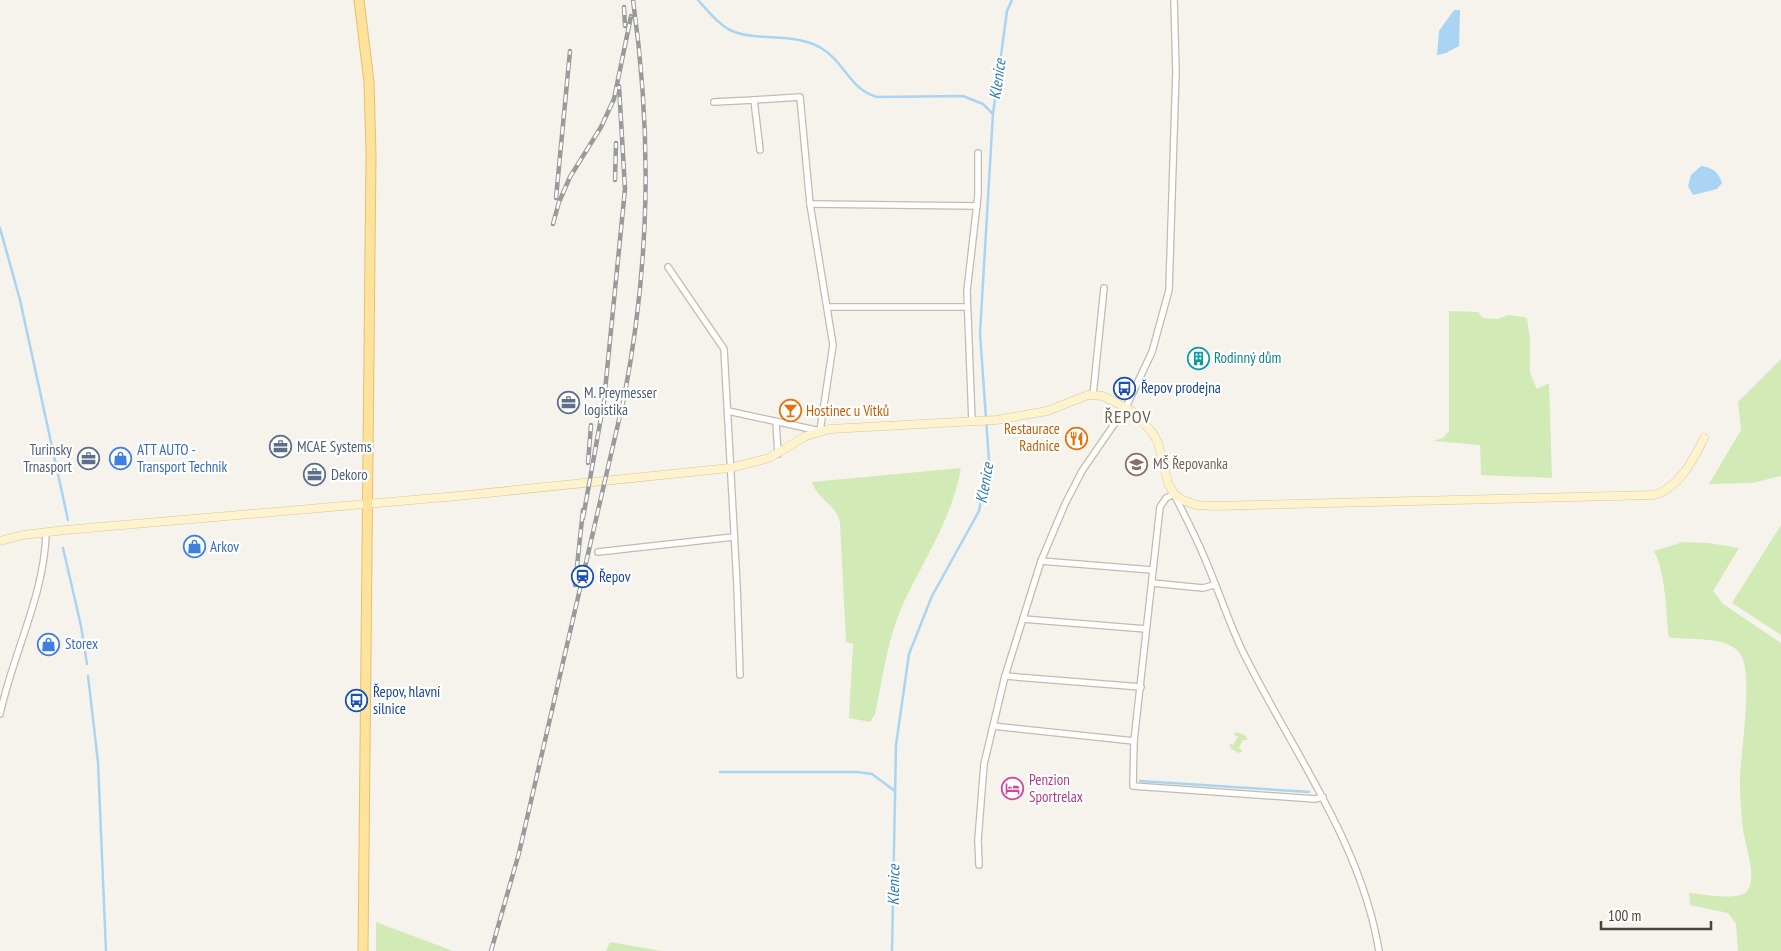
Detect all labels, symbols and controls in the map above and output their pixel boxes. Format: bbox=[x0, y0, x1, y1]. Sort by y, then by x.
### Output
water label: Klenice bbox=[984, 56, 1010, 101]
building icon: Rodinný dům bbox=[1186, 346, 1210, 370]
place label: Rodinný dům bbox=[1214, 348, 1281, 367]
bus stop icon: Řepov prodejna bbox=[1113, 376, 1137, 400]
place label: Řepov prodejna bbox=[1141, 378, 1221, 397]
place label: M. Preymesser logistika bbox=[584, 383, 658, 419]
office icon: M. Preymesser logistika bbox=[556, 390, 580, 414]
bar icon: Hostinec u Vítků bbox=[778, 399, 802, 423]
place label: Hostinec u Vítků bbox=[806, 401, 889, 420]
district label: ŘEPOV bbox=[1104, 405, 1152, 428]
place label: Restaurace Radnice bbox=[1004, 419, 1060, 455]
restaurant icon: Restaurace Radnice bbox=[1064, 426, 1088, 450]
office icon: MCAE Systems bbox=[269, 435, 293, 459]
place label: MCAE Systems bbox=[297, 437, 372, 456]
place label: Turinsky Trnasport bbox=[23, 440, 72, 476]
place label: ATT AUTO - Transport Technik bbox=[137, 440, 228, 476]
office icon: Turinsky Trnasport bbox=[76, 447, 100, 471]
shop icon: ATT AUTO - Transport Technik bbox=[109, 447, 133, 471]
school or university icon: MŠ Řepovanka bbox=[1125, 452, 1149, 476]
place label: MŠ Řepovanka bbox=[1153, 454, 1228, 473]
water label: Klenice bbox=[971, 460, 998, 505]
office icon: Dekoro bbox=[303, 463, 327, 487]
place label: Dekoro bbox=[331, 465, 368, 484]
shop icon: Arkov bbox=[182, 535, 206, 559]
place label: Arkov bbox=[210, 537, 239, 556]
station icon: Řepov bbox=[571, 565, 595, 589]
place label: Řepov bbox=[599, 567, 631, 586]
shop icon: Storex bbox=[37, 632, 61, 656]
place label: Storex bbox=[65, 634, 98, 653]
place label: Řepov, hlavní silnice bbox=[373, 682, 441, 718]
bus stop icon: Řepov, hlavní silnice bbox=[345, 689, 369, 713]
place label: Penzion Sportrelax bbox=[1029, 770, 1083, 806]
hotel icon: Penzion Sportrelax bbox=[1001, 777, 1025, 801]
water label: Klenice bbox=[883, 863, 903, 906]
scale bar bbox=[1601, 898, 1711, 930]
text: 100 m bbox=[1608, 906, 1641, 925]

